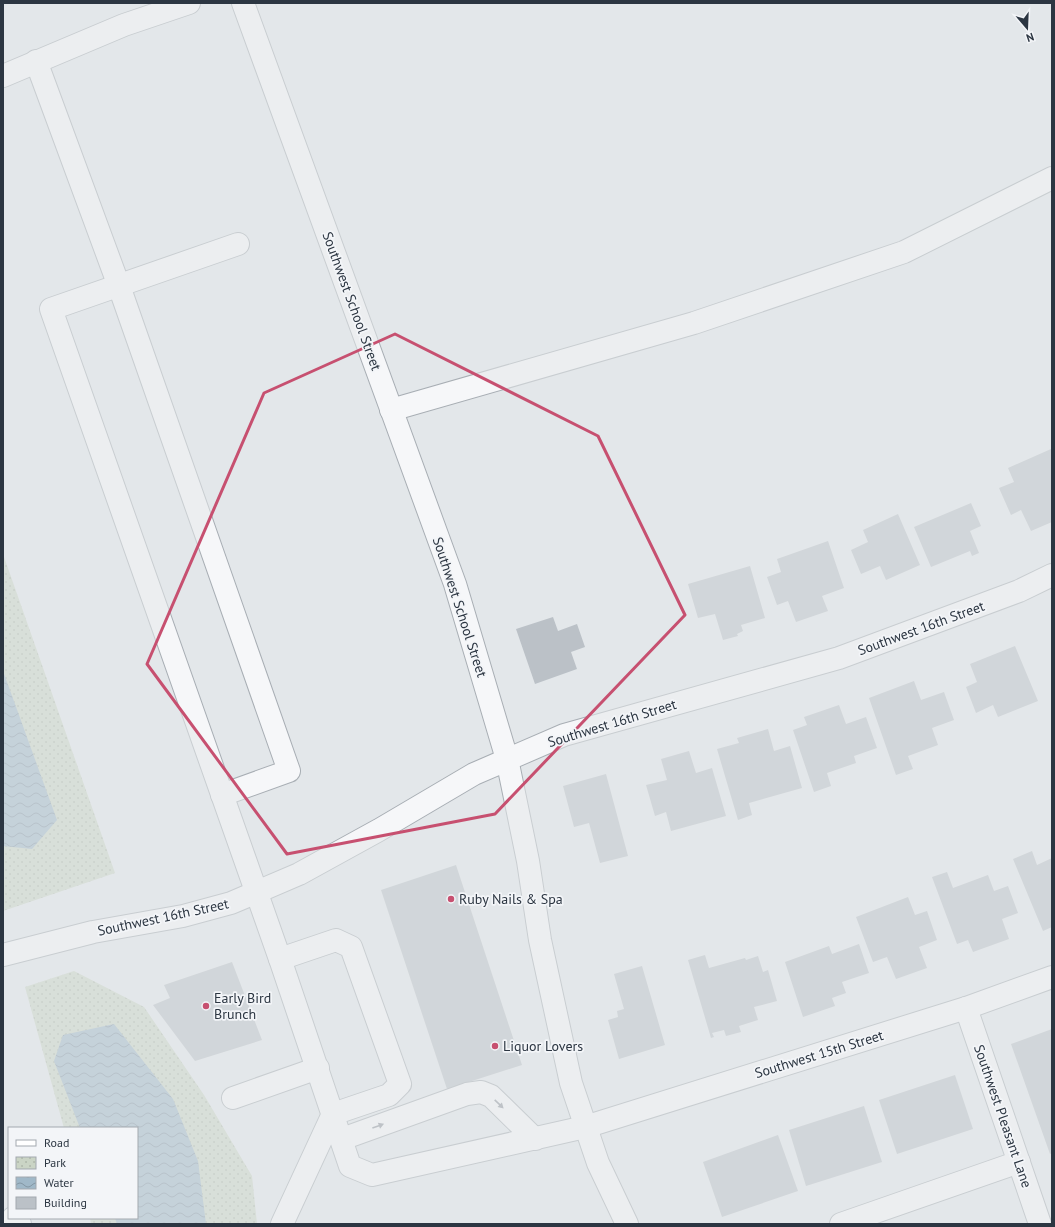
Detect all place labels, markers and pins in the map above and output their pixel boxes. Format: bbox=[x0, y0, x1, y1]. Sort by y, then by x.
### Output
place label: Ruby Nails & Spa bbox=[459, 890, 563, 908]
marker: Ruby Nails & Spa bbox=[446, 894, 456, 904]
place label: Early Bird Brunch bbox=[214, 989, 271, 1023]
marker: Early Bird Brunch bbox=[201, 1001, 211, 1011]
place label: Liquor Lovers bbox=[503, 1037, 583, 1055]
marker: Liquor Lovers bbox=[490, 1041, 500, 1051]

